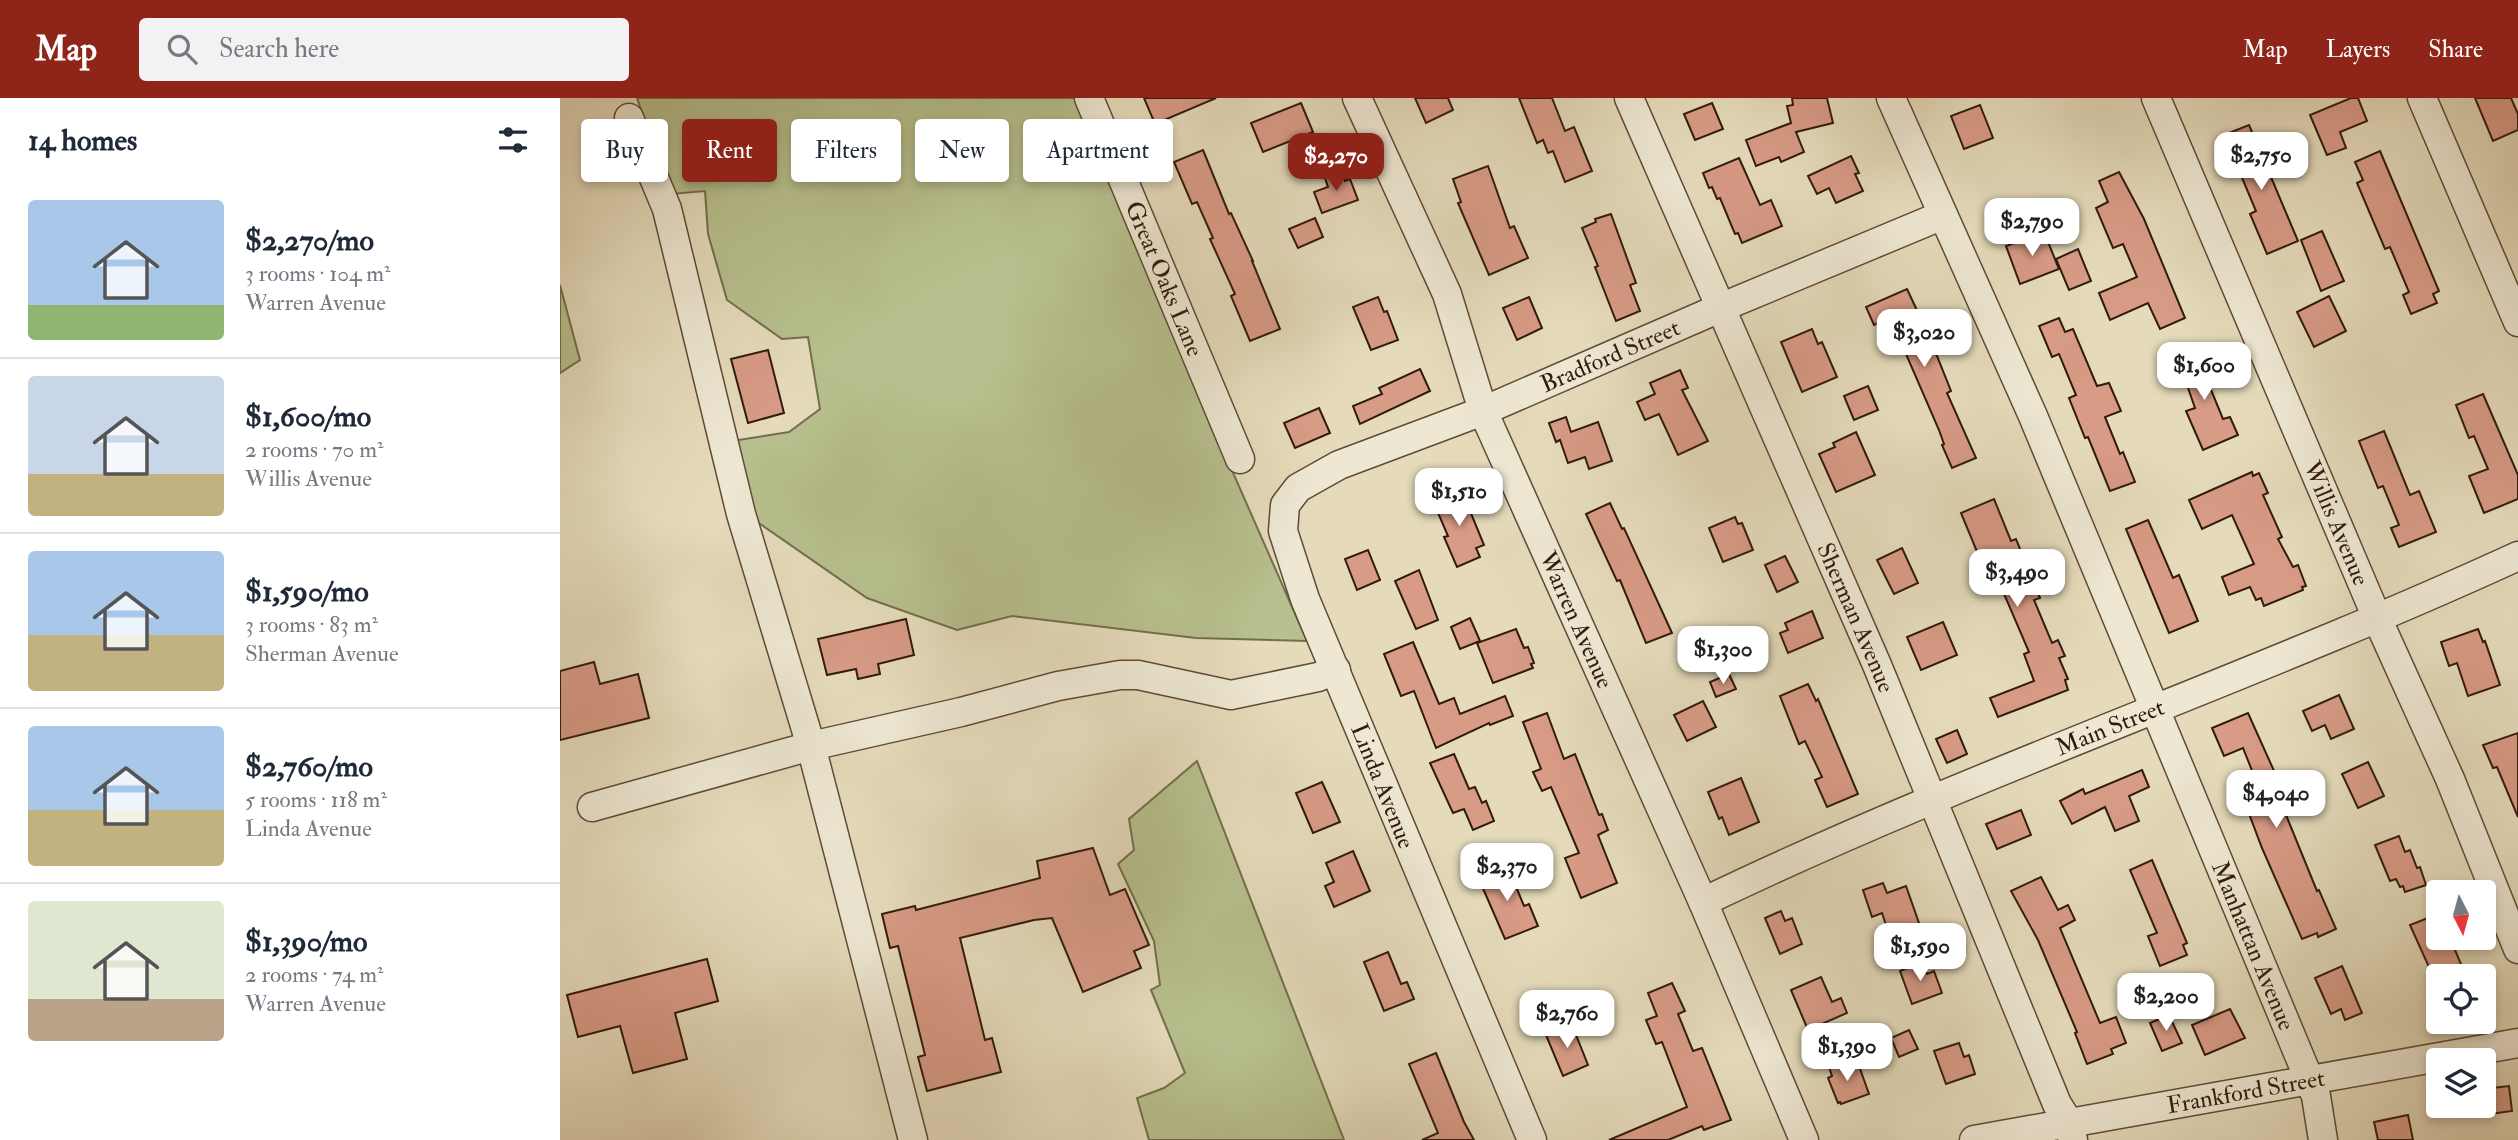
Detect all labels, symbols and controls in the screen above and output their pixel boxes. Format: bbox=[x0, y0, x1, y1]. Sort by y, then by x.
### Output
search box bbox=[139, 18, 629, 81]
text: Map bbox=[35, 29, 97, 70]
icon: search bbox=[163, 30, 201, 68]
text: Search here bbox=[219, 33, 339, 65]
text: Map bbox=[2243, 34, 2288, 65]
text: Layers bbox=[2326, 34, 2390, 65]
text: Share bbox=[2428, 34, 2483, 65]
chip: Buy bbox=[581, 119, 668, 182]
chip: Rent bbox=[682, 119, 777, 182]
chip: Filters bbox=[791, 119, 901, 182]
chip: New bbox=[915, 119, 1009, 182]
chip: Apartment bbox=[1023, 119, 1173, 182]
icon: filters bbox=[494, 121, 532, 159]
text: 14 homes bbox=[28, 122, 137, 159]
pin: $2,750 bbox=[2204, 132, 2318, 192]
pin: $2,270 bbox=[1279, 134, 1393, 193]
text: $2,750 bbox=[2230, 140, 2292, 169]
text: $2,270 bbox=[1304, 141, 1368, 170]
street label: Great Oaks Lane bbox=[1118, 197, 1210, 361]
pin: $2,790 bbox=[1975, 198, 2089, 258]
text: $2,790 bbox=[2000, 206, 2064, 235]
text: $2,270/mo bbox=[245, 222, 374, 259]
icon: home bbox=[84, 228, 168, 312]
text: 3 rooms · 104 m² bbox=[245, 259, 391, 288]
text: Warren Avenue bbox=[245, 288, 386, 317]
pin: $3,020 bbox=[1867, 310, 1981, 369]
street label: Bradford Street bbox=[1536, 312, 1685, 400]
text: $3,020 bbox=[1893, 317, 1955, 346]
pin: $1,600 bbox=[2147, 342, 2261, 402]
text: $1,600 bbox=[2173, 350, 2235, 379]
text: $1,600/mo bbox=[245, 398, 371, 435]
icon: home bbox=[84, 404, 168, 488]
text: 2 rooms · 70 m² bbox=[245, 435, 384, 464]
street label: Willis Avenue bbox=[2296, 456, 2376, 590]
text: Willis Avenue bbox=[245, 464, 372, 493]
pin: $1,510 bbox=[1402, 468, 1516, 528]
text: $1,510 bbox=[1431, 476, 1487, 505]
street label: Sherman Avenue bbox=[1809, 538, 1902, 697]
street label: Warren Avenue bbox=[1532, 546, 1620, 694]
pin: $3,490 bbox=[1960, 550, 2074, 609]
text: $3,490 bbox=[1985, 557, 2049, 586]
text: $1,590/mo bbox=[245, 573, 369, 610]
icon: home bbox=[84, 579, 168, 663]
text: 3 rooms · 83 m² bbox=[245, 610, 378, 639]
pin: $1,300 bbox=[1666, 626, 1780, 686]
text: $1,300 bbox=[1693, 634, 1753, 663]
text: Sherman Avenue bbox=[245, 639, 399, 668]
street label: Main Street bbox=[2051, 692, 2169, 763]
street label: Linda Avenue bbox=[1343, 719, 1422, 853]
text: $2,760/mo bbox=[245, 748, 373, 785]
icon: home bbox=[84, 754, 168, 838]
pin: $4,040 bbox=[2219, 770, 2333, 830]
text: $4,040 bbox=[2242, 778, 2310, 807]
text: 5 rooms · 118 m² bbox=[245, 785, 387, 814]
text: Linda Avenue bbox=[245, 814, 372, 843]
pin: $2,370 bbox=[1450, 844, 1564, 903]
text: $2,370 bbox=[1476, 851, 1538, 880]
street label: Manhattan Avenue bbox=[2204, 857, 2302, 1035]
north arrow bbox=[2426, 880, 2496, 950]
map controls bbox=[2426, 880, 2496, 1118]
text: $1,390/mo bbox=[245, 923, 367, 960]
pin: $1,590 bbox=[1863, 924, 1977, 983]
icon: home bbox=[84, 929, 168, 1013]
text: $1,590 bbox=[1890, 931, 1950, 960]
text: 2 rooms · 74 m² bbox=[245, 960, 384, 989]
button: locate bbox=[2426, 964, 2496, 1034]
pin: $2,200 bbox=[2109, 974, 2223, 1033]
text: $2,200 bbox=[2133, 981, 2199, 1010]
text: Warren Avenue bbox=[245, 989, 386, 1018]
pin: $2,760 bbox=[1510, 990, 1624, 1050]
text: $2,760 bbox=[1535, 998, 1599, 1027]
pin: $1,390 bbox=[1790, 1024, 1904, 1083]
text: $1,390 bbox=[1817, 1031, 1877, 1060]
button: layers bbox=[2426, 1048, 2496, 1118]
street label: Frankford Street bbox=[2164, 1063, 2327, 1121]

